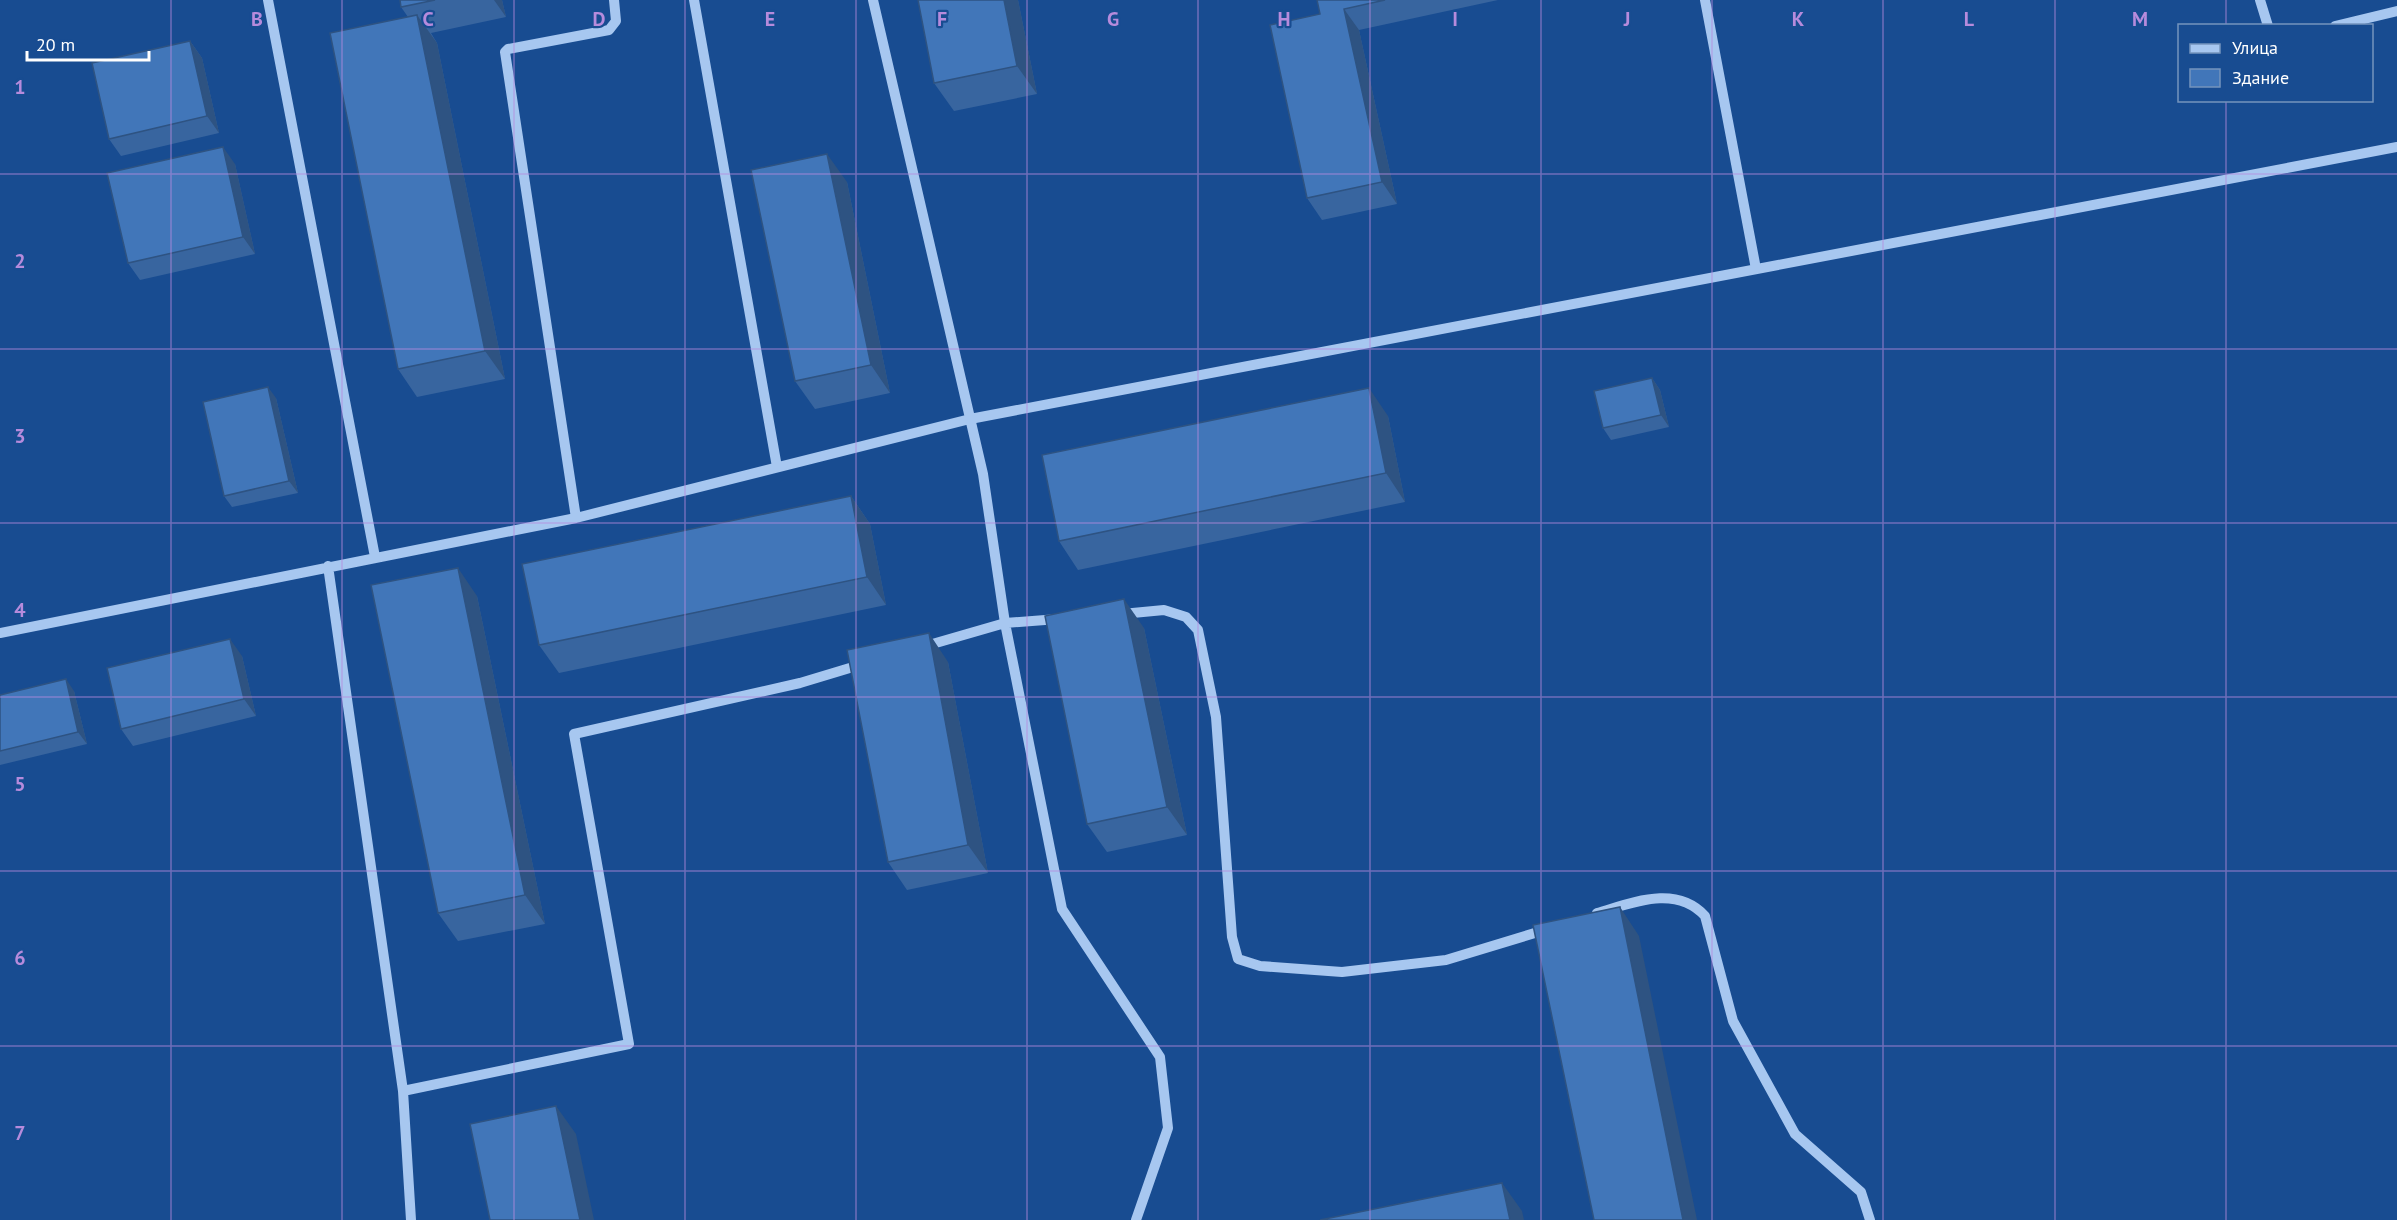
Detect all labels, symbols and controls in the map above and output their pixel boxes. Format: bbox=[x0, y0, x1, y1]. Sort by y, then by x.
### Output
text: B bbox=[251, 6, 263, 32]
text: C bbox=[422, 6, 434, 32]
text: D bbox=[593, 6, 606, 32]
text: E bbox=[765, 6, 775, 32]
text: F bbox=[937, 6, 947, 32]
text: G bbox=[1107, 6, 1119, 32]
text: H bbox=[1277, 6, 1291, 32]
text: I bbox=[1452, 6, 1458, 32]
text: J bbox=[1623, 6, 1630, 32]
text: K bbox=[1792, 6, 1805, 32]
text: L bbox=[1964, 6, 1975, 32]
text: M bbox=[2132, 6, 2148, 32]
scale bar bbox=[27, 24, 148, 62]
legend bbox=[2178, 24, 2373, 102]
text: 20 m bbox=[36, 33, 75, 56]
text: Улица bbox=[2232, 36, 2278, 59]
text: Здание bbox=[2232, 66, 2289, 89]
text: 1 bbox=[14, 74, 26, 100]
text: 2 bbox=[14, 248, 26, 274]
text: 3 bbox=[14, 423, 26, 449]
text: 4 bbox=[14, 597, 26, 623]
text: 5 bbox=[14, 771, 26, 797]
text: 6 bbox=[14, 945, 26, 971]
text: 7 bbox=[14, 1120, 26, 1146]

